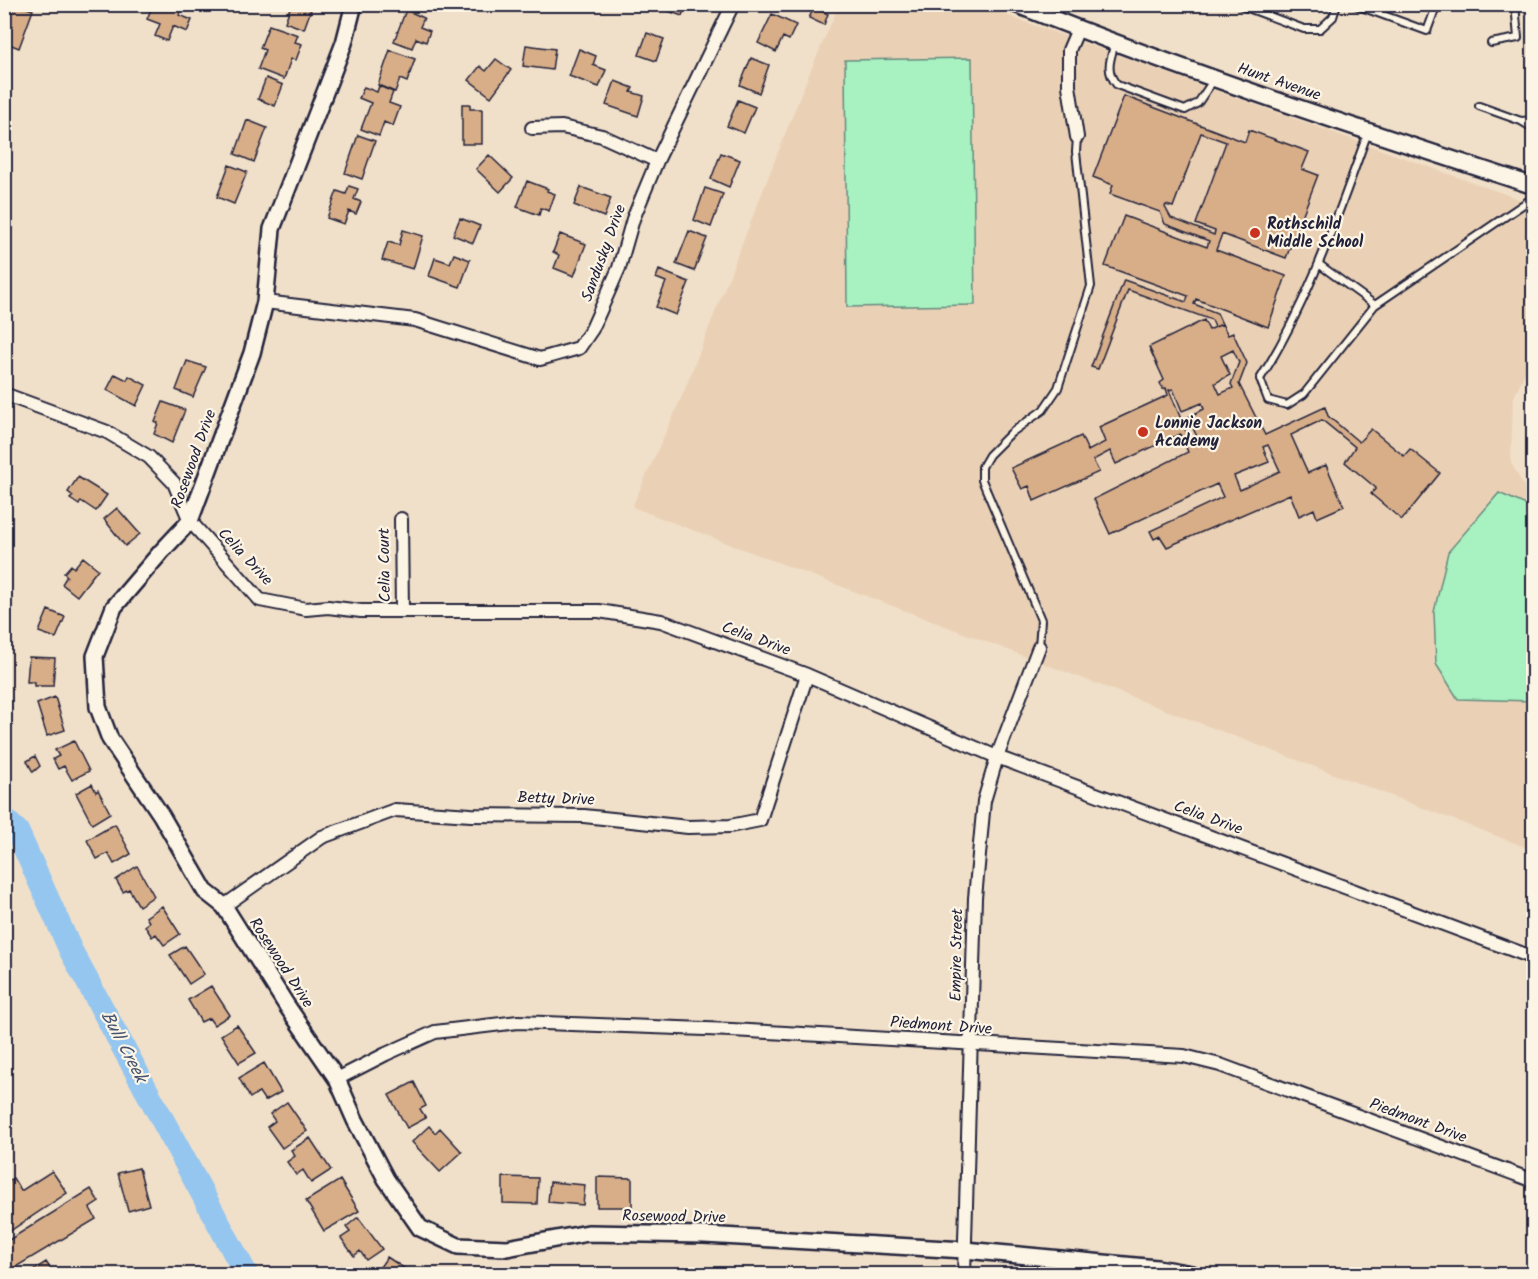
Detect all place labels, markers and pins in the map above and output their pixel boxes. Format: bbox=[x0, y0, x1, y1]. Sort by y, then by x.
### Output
place label: Rothschild Middle School bbox=[1267, 212, 1364, 255]
marker: Rothschild Middle School bbox=[1248, 226, 1262, 240]
place label: Lonnie Jackson Academy bbox=[1155, 411, 1262, 454]
marker: Lonnie Jackson Academy bbox=[1136, 425, 1150, 439]

